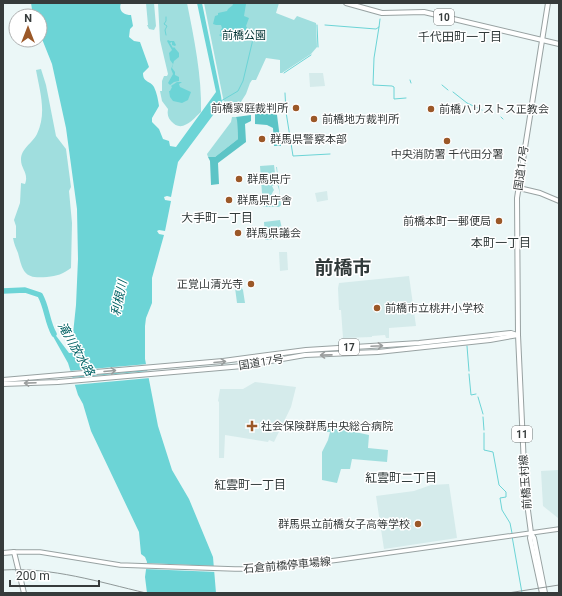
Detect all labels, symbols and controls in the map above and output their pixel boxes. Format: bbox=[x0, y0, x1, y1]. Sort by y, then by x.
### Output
north arrow bbox=[8, 8, 48, 48]
road number: 10 bbox=[434, 9, 454, 25]
text: N bbox=[24, 12, 32, 25]
park label: 前橋公園 bbox=[222, 29, 266, 42]
district label: 千代田町一丁目 bbox=[418, 30, 502, 44]
place label: 前橋家庭裁判所 bbox=[211, 102, 289, 115]
marker: 前橋家庭裁判所 bbox=[291, 103, 301, 113]
place label: 前橋ハリストス正教会 bbox=[439, 103, 549, 116]
marker: 前橋ハリストス正教会 bbox=[426, 104, 436, 114]
place label: 前橋地方裁判所 bbox=[322, 113, 400, 126]
marker: 前橋地方裁判所 bbox=[309, 114, 319, 124]
place label: 群馬県警察本部 bbox=[270, 133, 347, 146]
marker: 群馬県警察本部 bbox=[257, 134, 267, 144]
marker: 中央消防署 千代田分署 bbox=[442, 136, 452, 146]
street label: 国道17号 bbox=[512, 145, 531, 191]
place label: 中央消防署 千代田分署 bbox=[391, 148, 503, 161]
place label: 群馬県庁 bbox=[247, 173, 291, 186]
marker: 群馬県庁 bbox=[234, 174, 244, 184]
place label: 群馬県庁舎 bbox=[237, 194, 292, 207]
marker: 群馬県庁舎 bbox=[224, 195, 234, 205]
district label: 大手町一丁目 bbox=[181, 211, 253, 225]
place label: 前橋本町一郵便局 bbox=[403, 215, 491, 228]
marker: 前橋本町一郵便局 bbox=[494, 216, 504, 226]
place label: 群馬県議会 bbox=[246, 227, 301, 240]
marker: 群馬県議会 bbox=[233, 228, 243, 238]
district label: 本町一丁目 bbox=[471, 236, 531, 250]
district label: 前橋市 bbox=[314, 256, 372, 279]
water label: 利根川 bbox=[108, 277, 130, 317]
place label: 正覚山清光寺 bbox=[177, 278, 243, 291]
marker: 正覚山清光寺 bbox=[246, 279, 256, 289]
place label: 前橋市立桃井小学校 bbox=[385, 302, 484, 315]
marker: 前橋市立桃井小学校 bbox=[372, 303, 382, 313]
water label: 滝川放水路 bbox=[55, 320, 98, 379]
road number: 17 bbox=[339, 339, 359, 355]
one-way arrow bbox=[370, 342, 383, 349]
one-way arrow bbox=[320, 351, 333, 358]
street label: 国道17号 bbox=[238, 353, 285, 372]
one-way arrow bbox=[213, 358, 226, 365]
one-way arrow bbox=[103, 368, 116, 375]
one-way arrow bbox=[24, 380, 37, 387]
marker: 社会保険群馬中央総合病院 bbox=[246, 420, 258, 432]
place label: 社会保険群馬中央総合病院 bbox=[261, 420, 393, 433]
road number: 11 bbox=[512, 426, 532, 442]
street label: 前橋玉村線 bbox=[517, 454, 534, 510]
district label: 紅雲町二丁目 bbox=[365, 471, 437, 485]
district label: 紅雲町一丁目 bbox=[214, 478, 286, 492]
place label: 群馬県立前橋女子高等学校 bbox=[278, 518, 410, 531]
marker: 群馬県立前橋女子高等学校 bbox=[413, 519, 423, 529]
street label: 石倉前橋停車場線 bbox=[243, 555, 331, 576]
scale bar bbox=[10, 562, 99, 588]
text: 200 m bbox=[16, 569, 50, 583]

